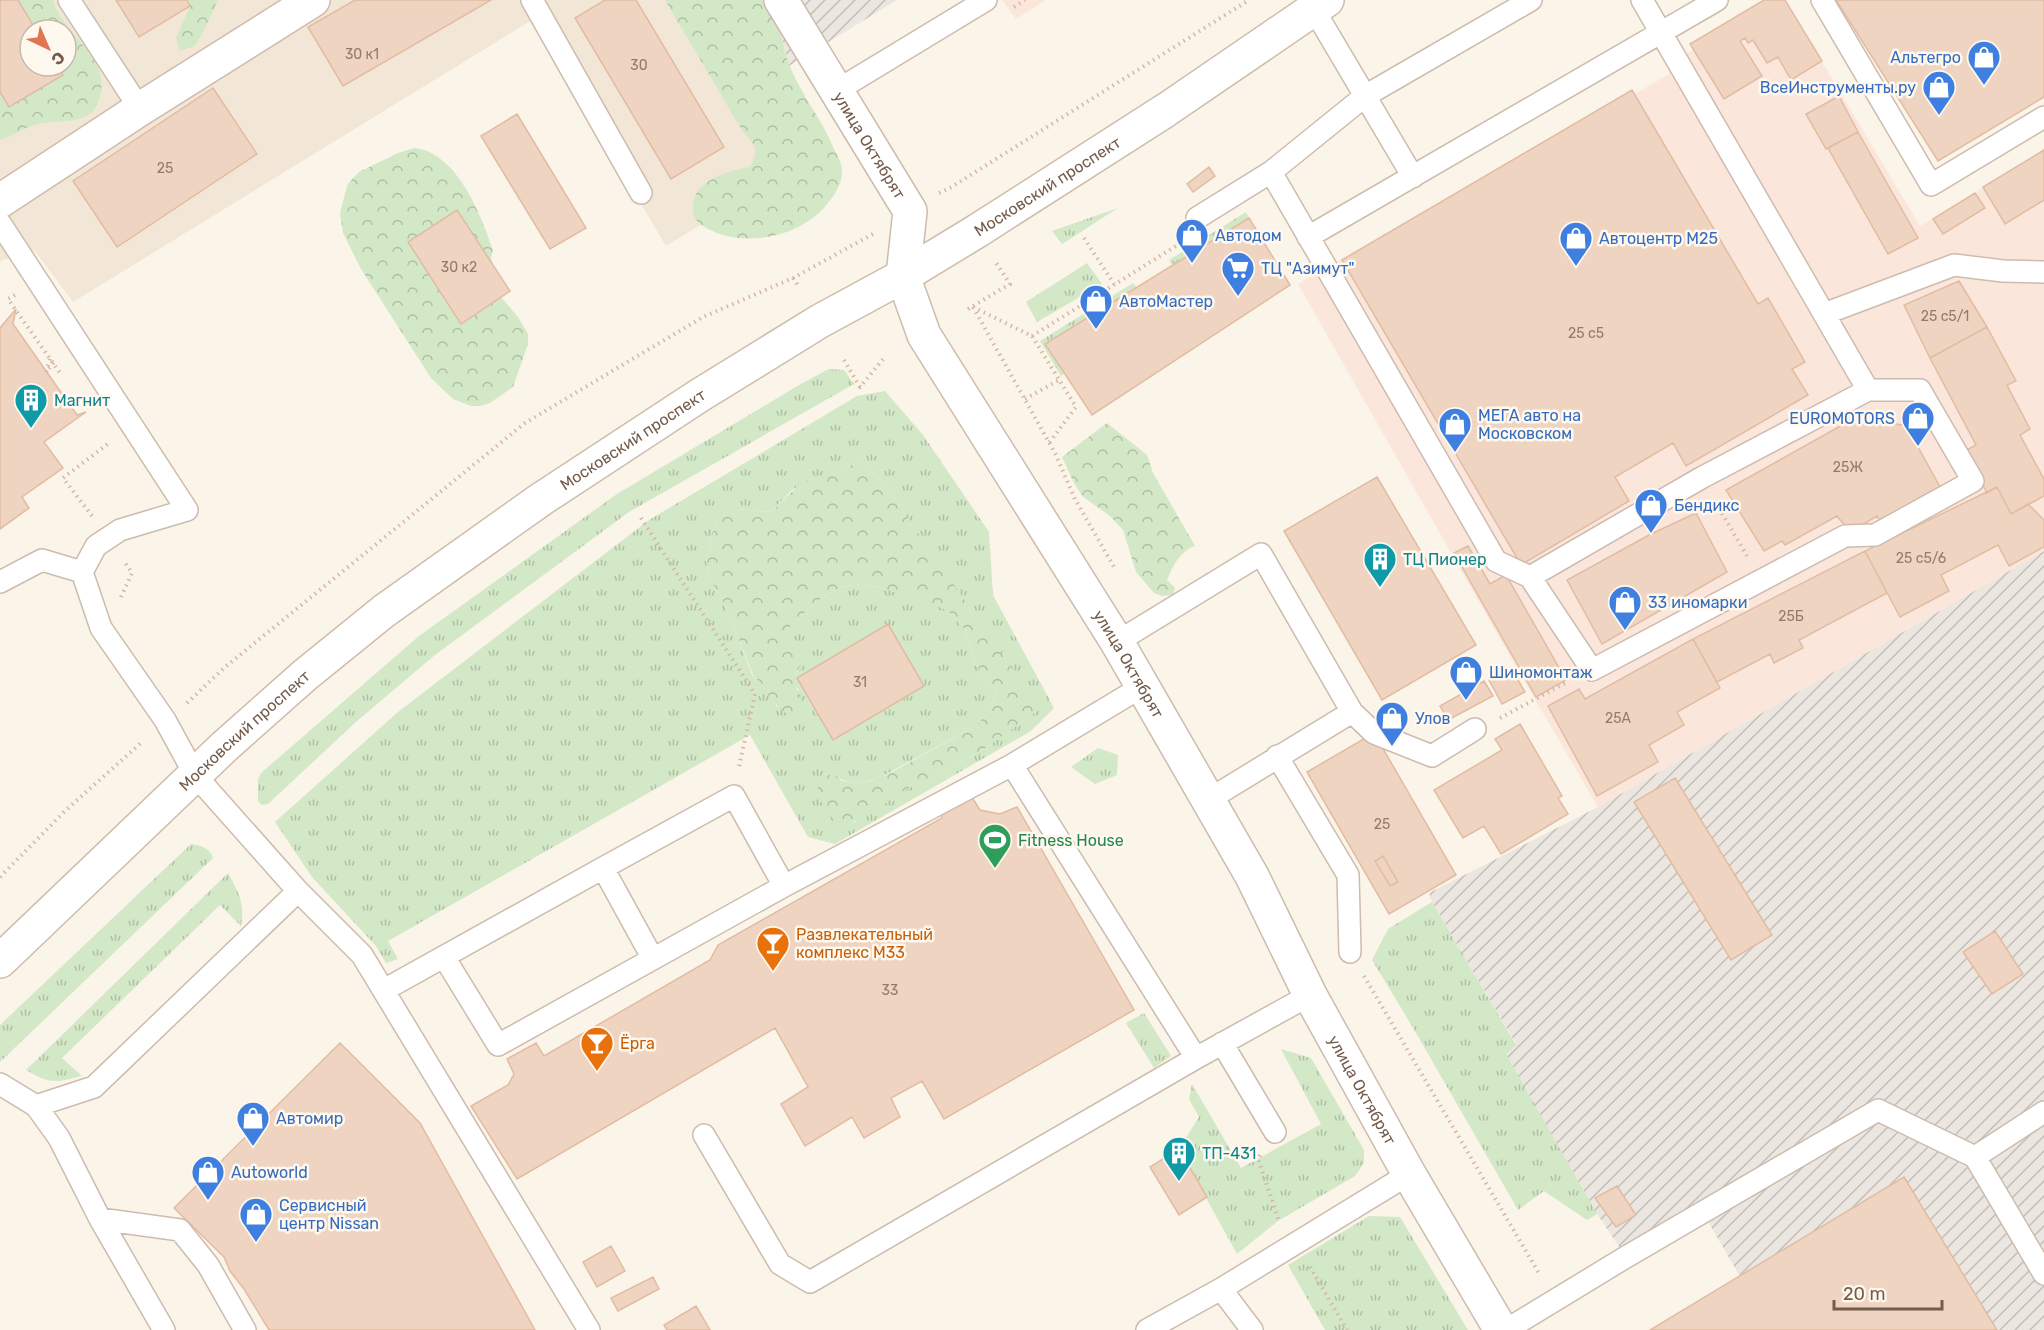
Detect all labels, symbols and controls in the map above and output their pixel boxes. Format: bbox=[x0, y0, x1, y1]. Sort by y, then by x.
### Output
north arrow bbox=[18, 18, 78, 78]
shop icon: Альтегро bbox=[1966, 39, 2002, 86]
house number: 30 к1 bbox=[345, 46, 379, 63]
text: С bbox=[47, 48, 69, 69]
place label: Альтегро bbox=[1890, 48, 1961, 67]
house number: 30 bbox=[630, 57, 648, 74]
shop icon: ВсеИнструменты.ру bbox=[1921, 69, 1957, 116]
place label: ВсеИнструменты.ру bbox=[1760, 78, 1916, 97]
street label: улица Октябрят bbox=[830, 88, 910, 202]
street label: Московский проспект bbox=[970, 132, 1124, 240]
house number: 25 bbox=[157, 160, 173, 177]
shop icon: Автодом bbox=[1174, 217, 1210, 264]
shop icon: Автоцентр М25 bbox=[1558, 220, 1594, 267]
place label: Автодом bbox=[1215, 226, 1282, 245]
place label: Автоцентр М25 bbox=[1599, 229, 1718, 248]
supermarket icon: ТЦ "Азимут" bbox=[1220, 250, 1256, 297]
house number: 30 к2 bbox=[441, 259, 477, 276]
place label: ТЦ "Азимут" bbox=[1261, 259, 1354, 278]
shop icon: АвтоМастер bbox=[1078, 283, 1114, 330]
place label: АвтоМастер bbox=[1119, 292, 1213, 311]
house number: 25 с5/1 bbox=[1921, 308, 1969, 325]
house number: 25 с5 bbox=[1568, 325, 1604, 342]
building icon: Магнит bbox=[13, 382, 49, 429]
street label: Московский проспект bbox=[556, 385, 709, 494]
place label: Магнит bbox=[54, 391, 110, 410]
shop icon: EUROMOTORS bbox=[1900, 400, 1936, 447]
shop icon: МЕГА авто на Московском bbox=[1437, 406, 1473, 453]
place label: МЕГА авто на Московском bbox=[1478, 406, 1581, 443]
place label: EUROMOTORS bbox=[1789, 409, 1895, 428]
house number: 25Ж bbox=[1833, 459, 1863, 476]
shop icon: Бендикс bbox=[1633, 487, 1669, 534]
place label: Бендикс bbox=[1674, 496, 1739, 515]
building icon: ТЦ Пионер bbox=[1362, 541, 1398, 588]
place label: ТЦ Пионер bbox=[1403, 550, 1487, 569]
house number: 25 с5/6 bbox=[1896, 550, 1946, 567]
shop icon: 33 иномарки bbox=[1607, 584, 1643, 631]
place label: 33 иномарки bbox=[1648, 593, 1747, 612]
street label: улица Октябрят bbox=[1090, 606, 1168, 721]
house number: 25Б bbox=[1778, 608, 1804, 625]
shop icon: Шиномонтаж bbox=[1448, 654, 1484, 701]
place label: Шиномонтаж bbox=[1489, 663, 1593, 682]
street label: Московский проспект bbox=[175, 666, 314, 795]
house number: 31 bbox=[853, 674, 867, 691]
shop icon: Улов bbox=[1374, 700, 1410, 747]
place label: Улов bbox=[1415, 709, 1451, 728]
house number: 25А bbox=[1605, 710, 1632, 727]
house number: 25 bbox=[1374, 816, 1390, 833]
sports icon: Fitness House bbox=[977, 822, 1013, 869]
place label: Fitness House bbox=[1018, 831, 1124, 850]
bar icon: Развлекательный комплекс М33 bbox=[755, 925, 791, 972]
place label: Развлекательный комплекс М33 bbox=[796, 925, 933, 962]
house number: 33 bbox=[882, 982, 898, 999]
bar icon: Ёрга bbox=[579, 1025, 615, 1072]
street label: улица Октябрят bbox=[1325, 1032, 1400, 1148]
place label: Ёрга bbox=[620, 1034, 655, 1053]
shop icon: Автомир bbox=[235, 1100, 271, 1147]
place label: Автомир bbox=[276, 1109, 343, 1128]
building icon: ТП-431 bbox=[1161, 1135, 1197, 1182]
place label: ТП-431 bbox=[1202, 1144, 1256, 1163]
shop icon: Autoworld bbox=[190, 1154, 226, 1201]
place label: Autoworld bbox=[231, 1163, 308, 1182]
shop icon: Сервисный центр Nissan bbox=[238, 1196, 274, 1243]
place label: Сервисный центр Nissan bbox=[279, 1196, 379, 1233]
scale bar bbox=[1834, 1273, 1942, 1311]
text: 20 m bbox=[1843, 1283, 1885, 1305]

